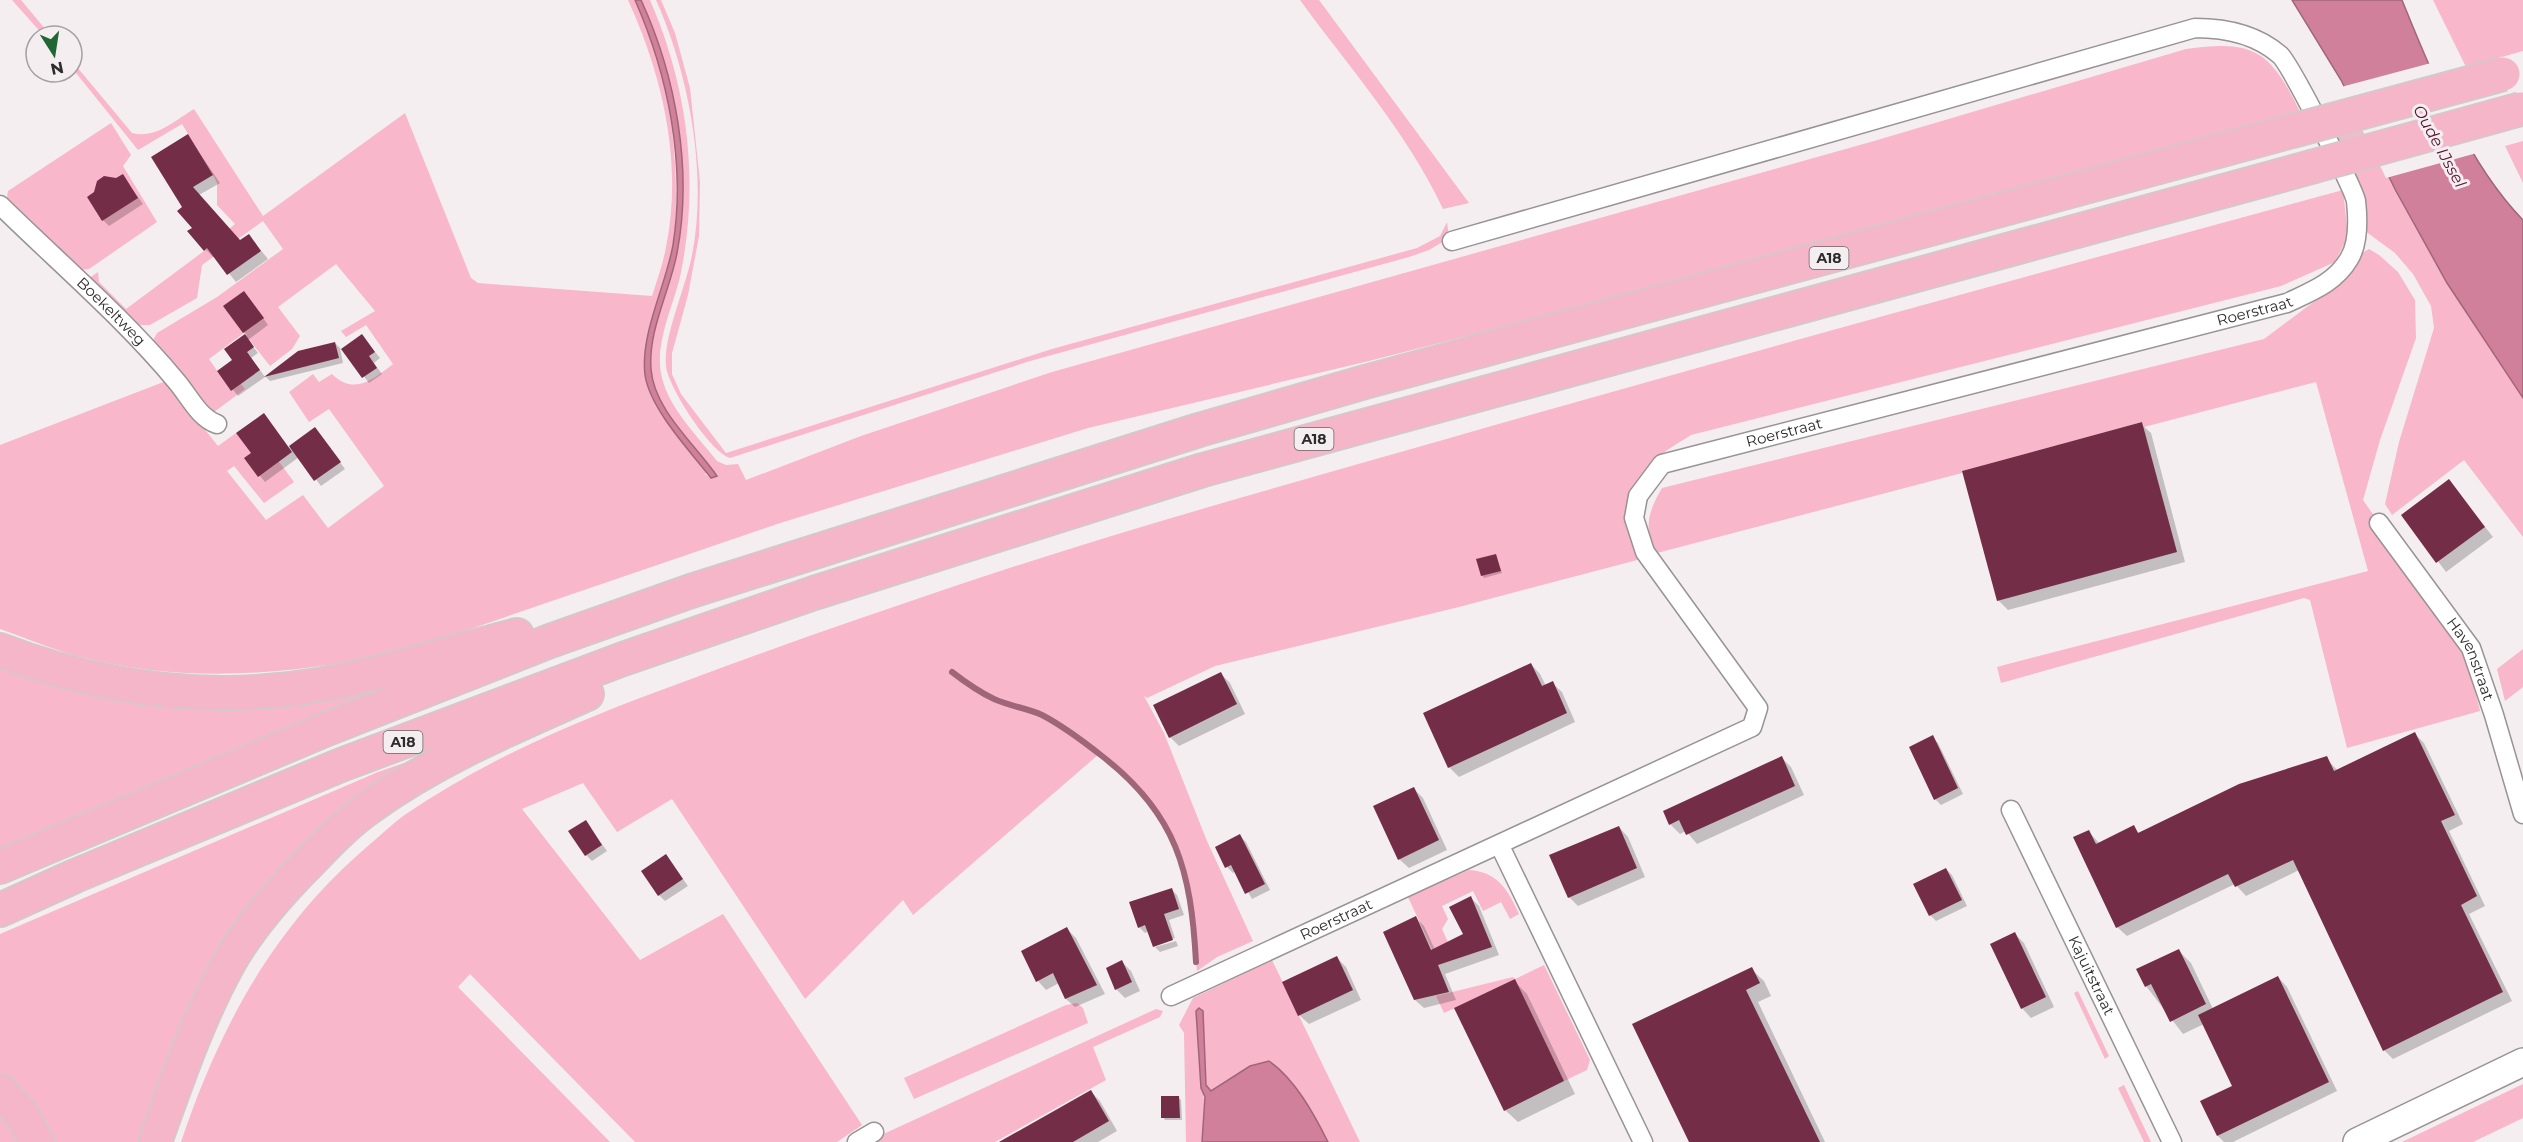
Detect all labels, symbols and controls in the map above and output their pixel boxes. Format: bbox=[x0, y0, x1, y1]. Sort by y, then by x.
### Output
north arrow bbox=[24, 24, 84, 84]
text: N bbox=[49, 58, 65, 79]
water label: Oude IJssel bbox=[2409, 102, 2470, 191]
road number: A18 bbox=[1810, 247, 1848, 269]
street label: Boekeltweg bbox=[73, 273, 150, 350]
street label: Roerstraat bbox=[2215, 292, 2296, 330]
street label: Roerstraat bbox=[1744, 413, 1824, 451]
road number: A18 bbox=[1294, 428, 1334, 450]
street label: Havenstraat bbox=[2443, 613, 2498, 703]
road number: A18 bbox=[384, 731, 422, 753]
street label: Roerstraat bbox=[1297, 894, 1375, 944]
street label: Kajuitstraat bbox=[2064, 932, 2119, 1018]

